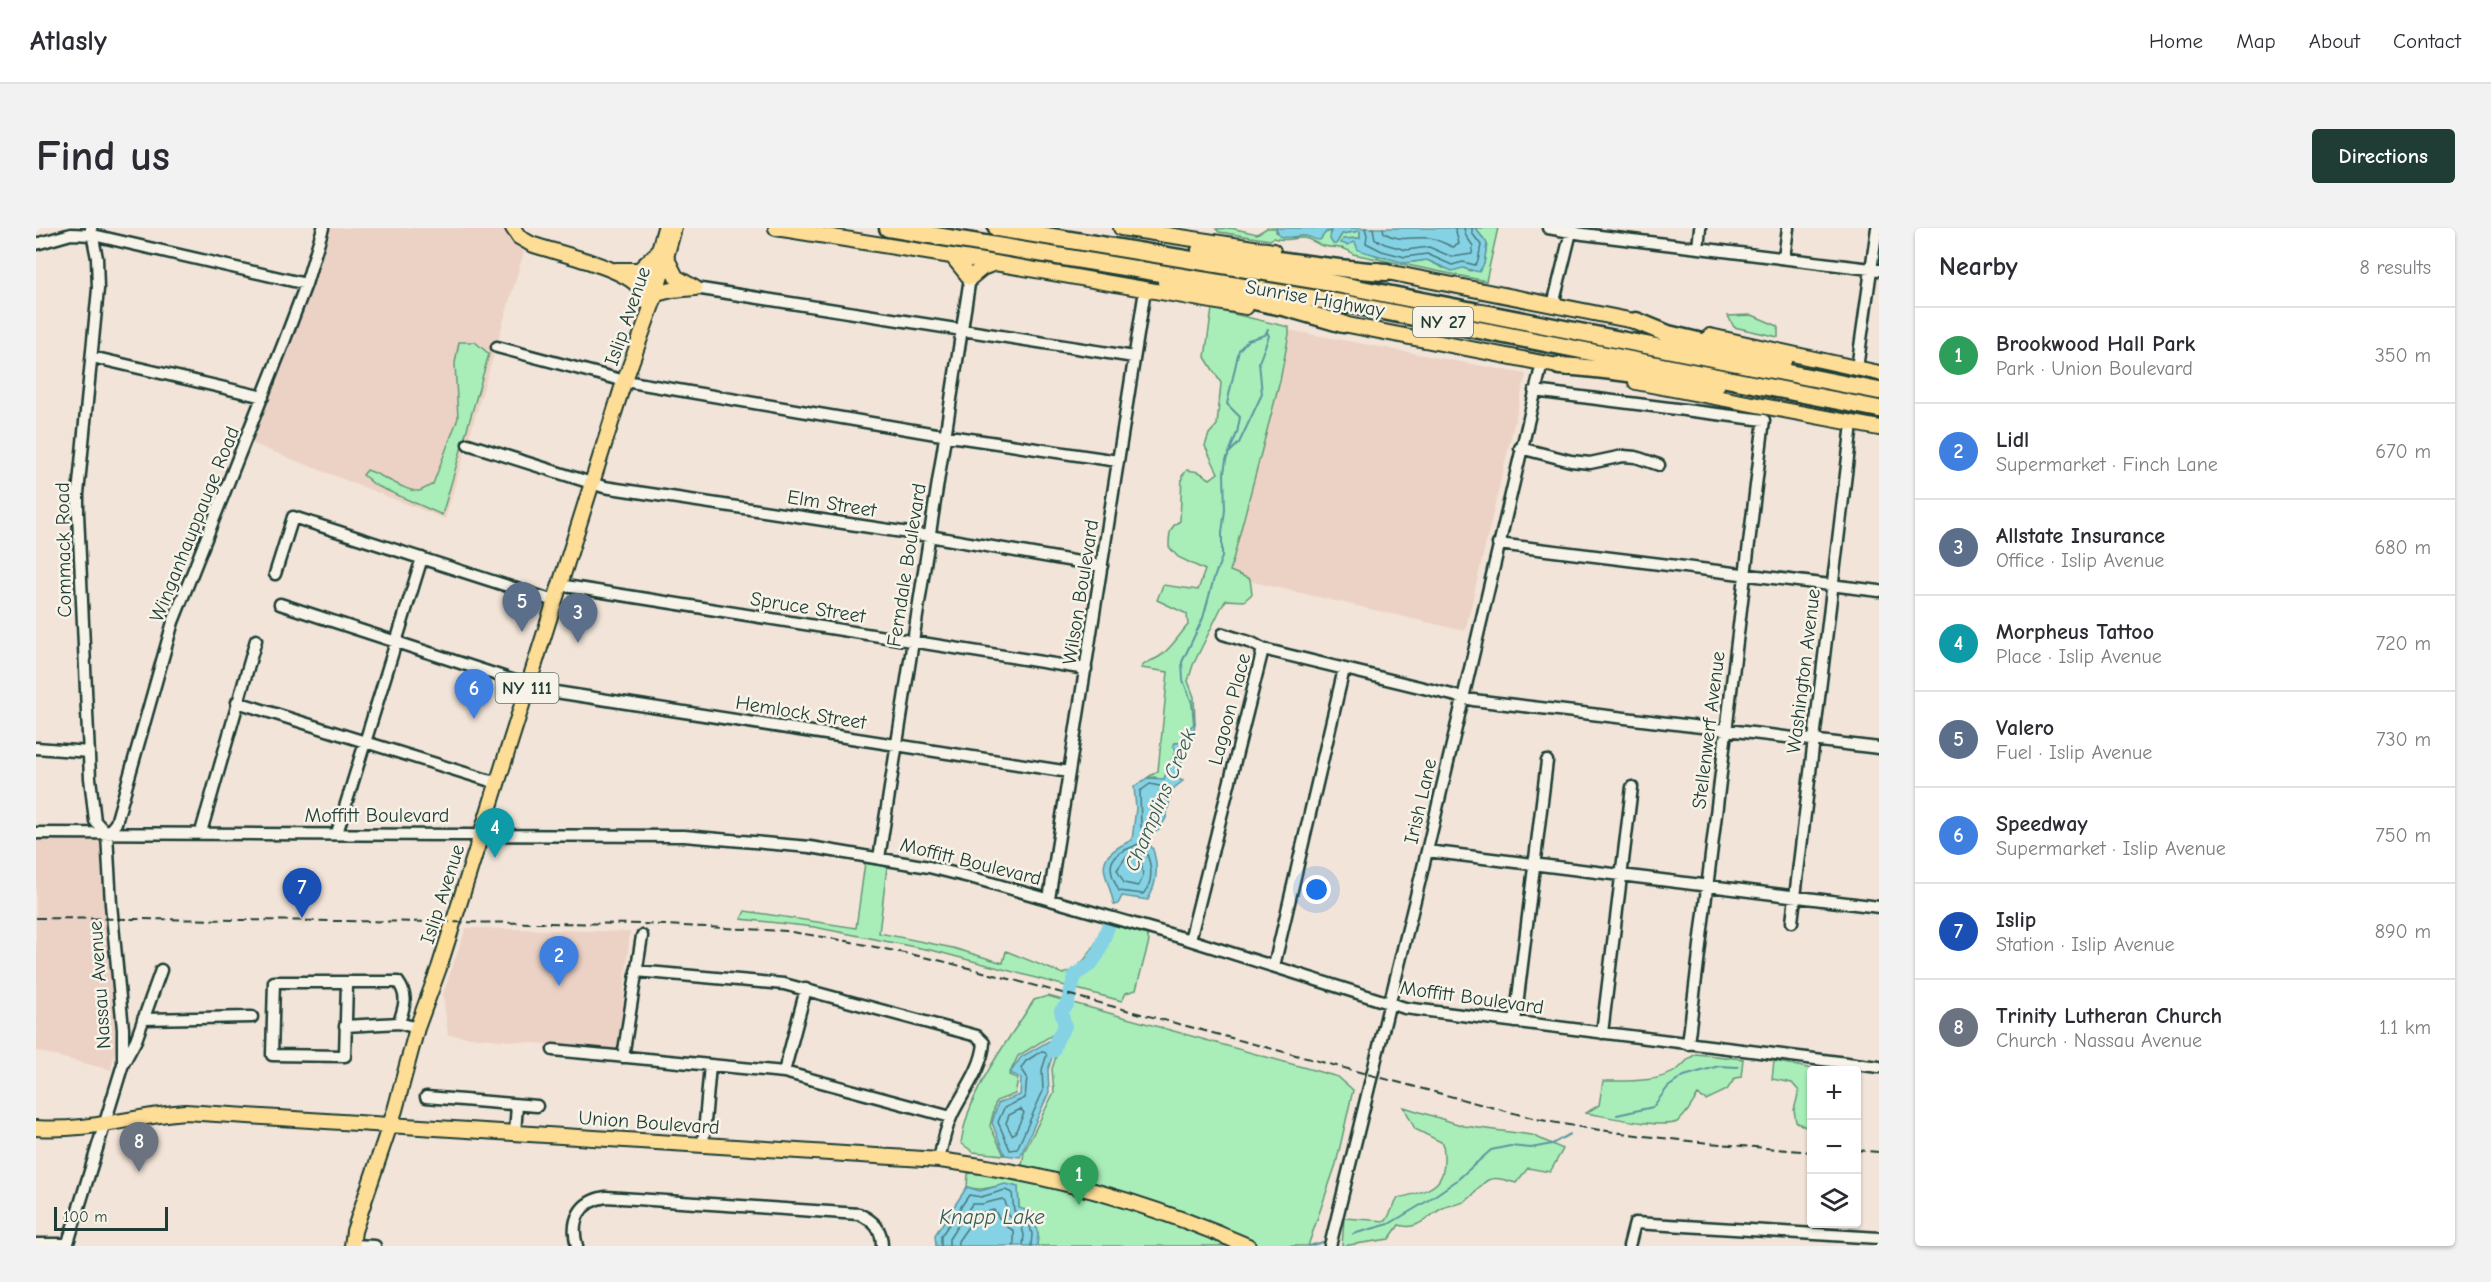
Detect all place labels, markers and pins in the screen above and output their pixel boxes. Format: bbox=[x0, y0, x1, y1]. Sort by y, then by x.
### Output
pin: 5 bbox=[502, 582, 542, 632]
pin: 3 bbox=[558, 594, 598, 643]
pin: 6 bbox=[454, 670, 494, 719]
pin: 4 bbox=[476, 808, 514, 858]
pin: 7 bbox=[282, 868, 322, 918]
pin: 2 bbox=[540, 936, 578, 986]
pin: 8 bbox=[120, 1122, 158, 1172]
pin: 1 bbox=[1060, 1156, 1098, 1205]

